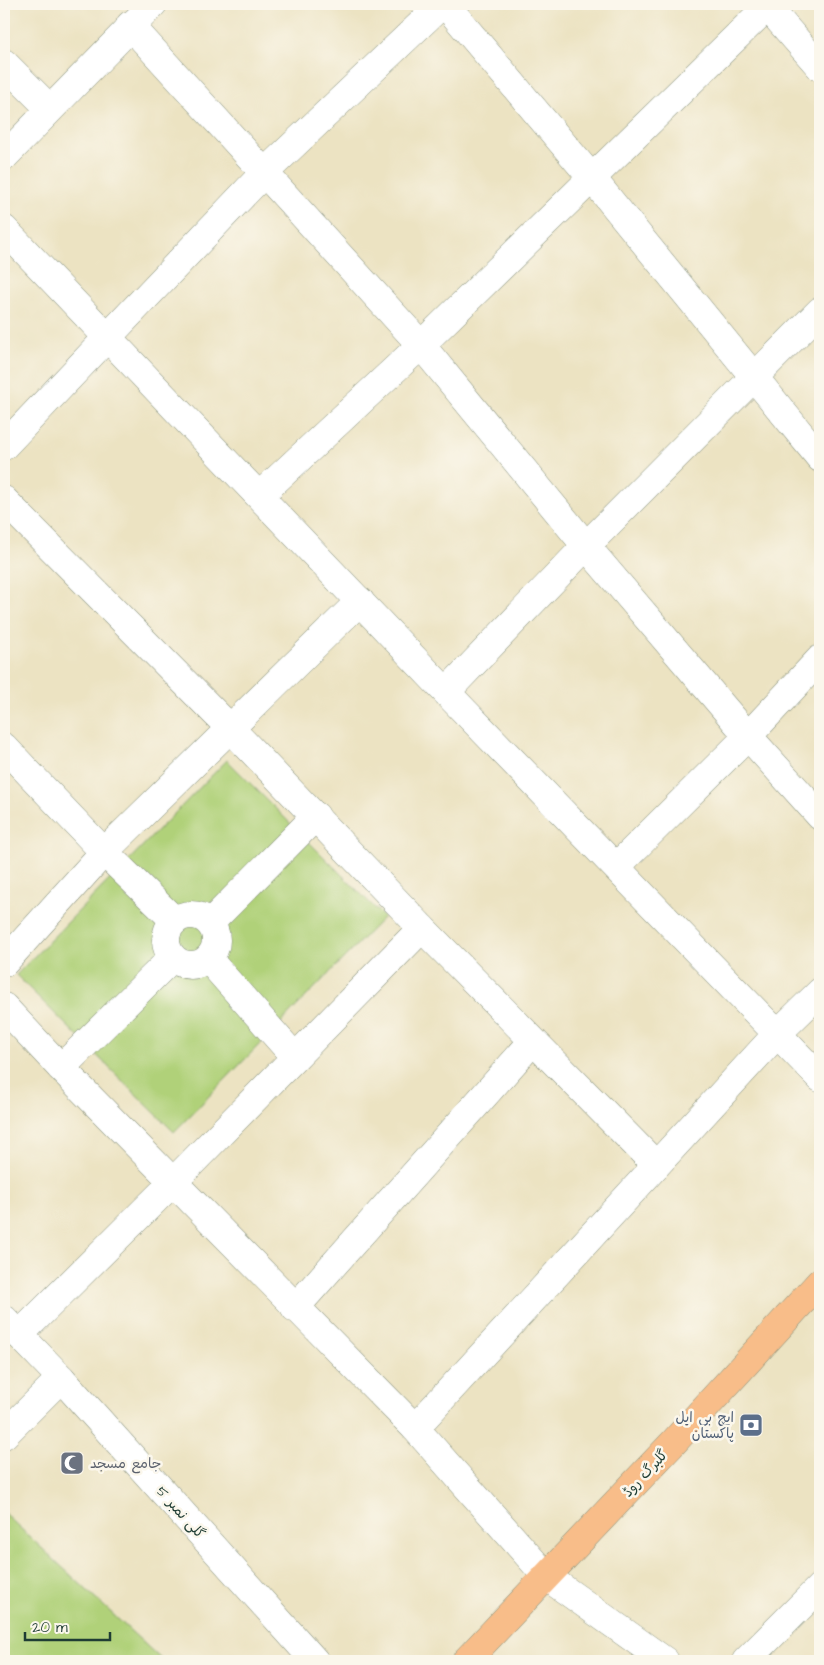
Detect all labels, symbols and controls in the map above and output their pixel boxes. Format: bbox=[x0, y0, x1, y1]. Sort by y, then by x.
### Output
place label: ایچ بی ایل پاکستان bbox=[675, 1408, 734, 1444]
bank icon: ایچ بی ایل پاکستان bbox=[738, 1412, 764, 1438]
street label: گلبرگ روڈ bbox=[619, 1446, 673, 1502]
mosque icon: جامع مسجد bbox=[59, 1450, 85, 1476]
place label: جامع مسجد bbox=[90, 1454, 161, 1474]
street label: گلی نمبر 5 bbox=[151, 1482, 209, 1543]
scale bar bbox=[25, 1610, 110, 1642]
text: 20 m bbox=[32, 1617, 68, 1638]

